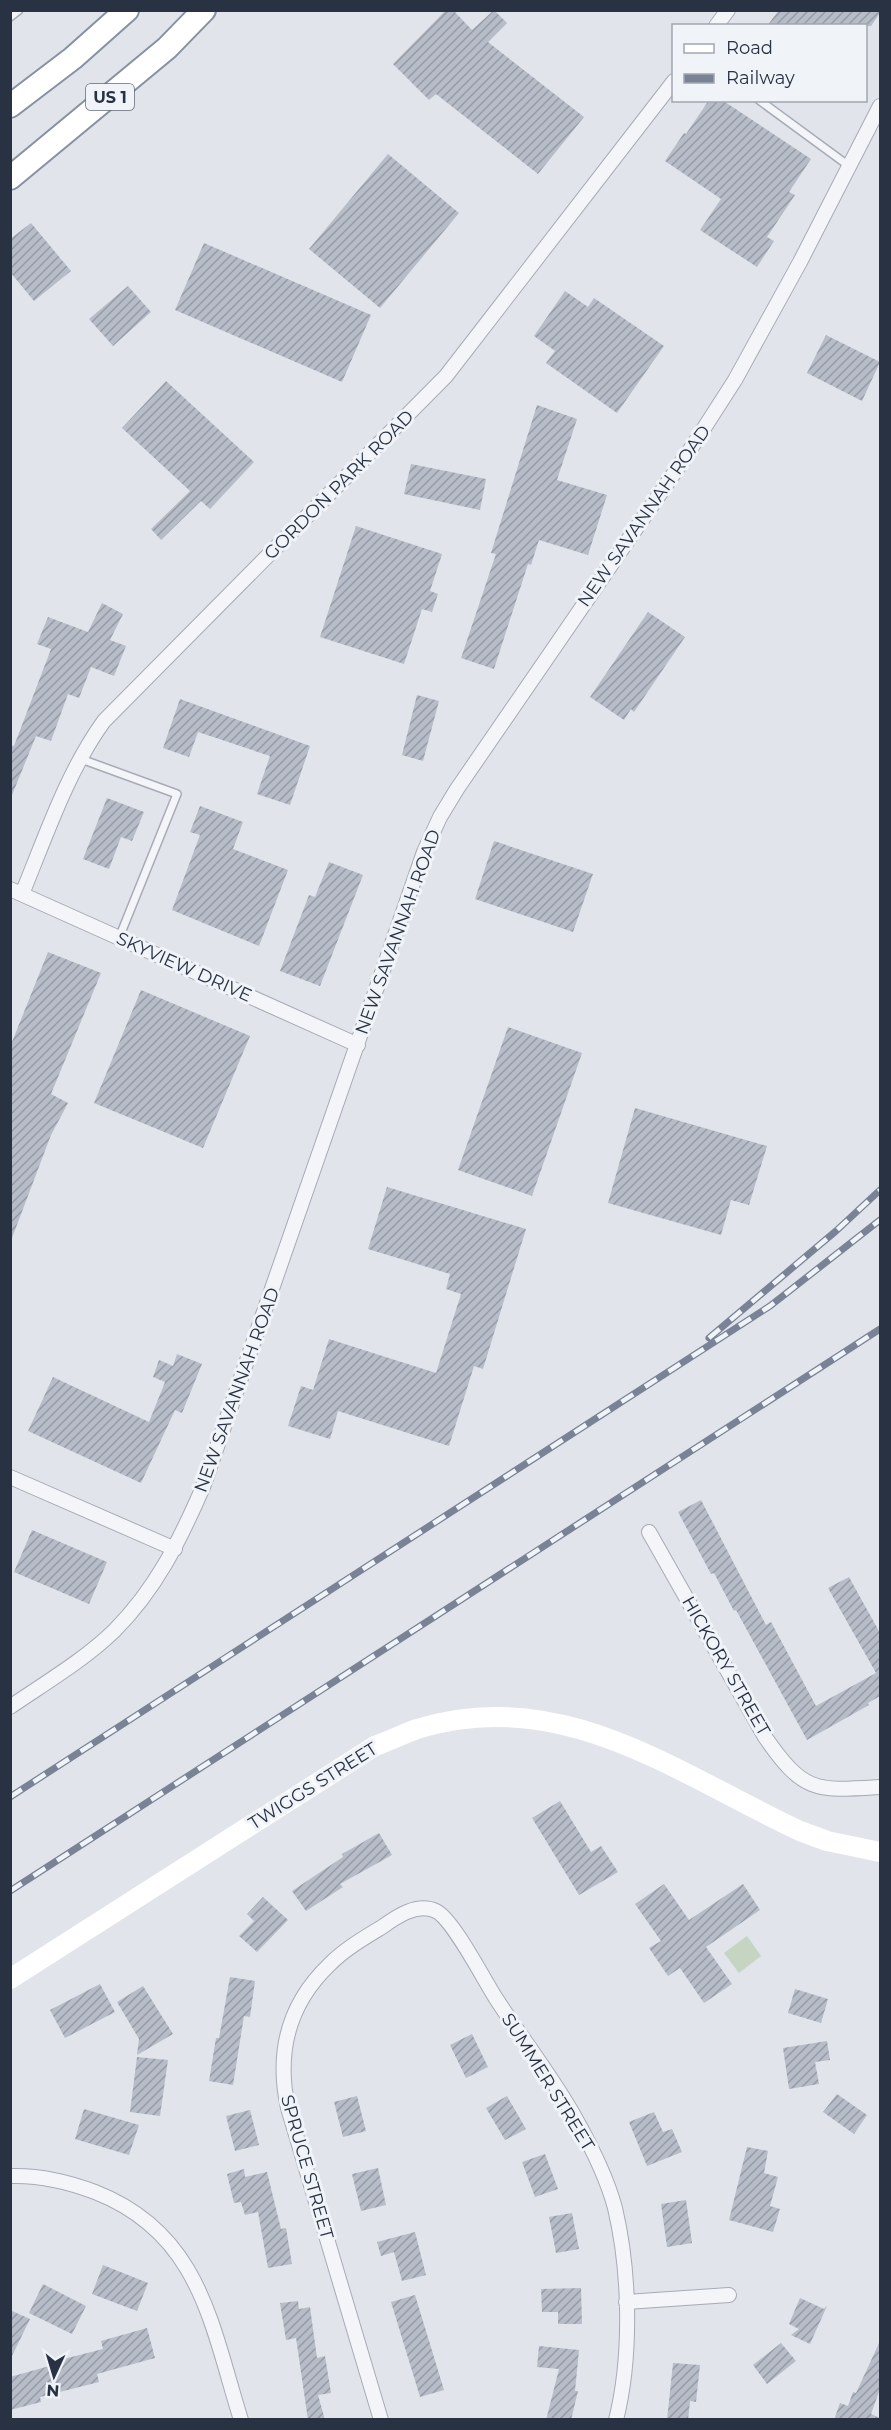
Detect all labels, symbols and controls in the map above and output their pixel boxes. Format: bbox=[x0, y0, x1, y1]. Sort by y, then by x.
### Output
legend bbox=[672, 24, 867, 102]
text: Road bbox=[726, 37, 773, 59]
text: Railway bbox=[726, 67, 795, 89]
road number: US 1 bbox=[86, 84, 134, 110]
street label: GORDON PARK ROAD bbox=[260, 406, 418, 564]
street label: NEW SAVANNAH ROAD bbox=[573, 421, 715, 611]
street label: NEW SAVANNAH ROAD bbox=[351, 826, 445, 1038]
street label: SKYVIEW DRIVE bbox=[113, 927, 255, 1007]
street label: NEW SAVANNAH ROAD bbox=[190, 1284, 284, 1496]
street label: HICKORY STREET bbox=[677, 1592, 775, 1740]
street label: TWIGGS STREET bbox=[245, 1737, 382, 1834]
street label: SUMMER STREET bbox=[497, 2009, 600, 2155]
street label: SPRUCE STREET bbox=[276, 2092, 338, 2242]
north arrow bbox=[24, 2346, 84, 2406]
text: N bbox=[46, 2381, 60, 2400]

